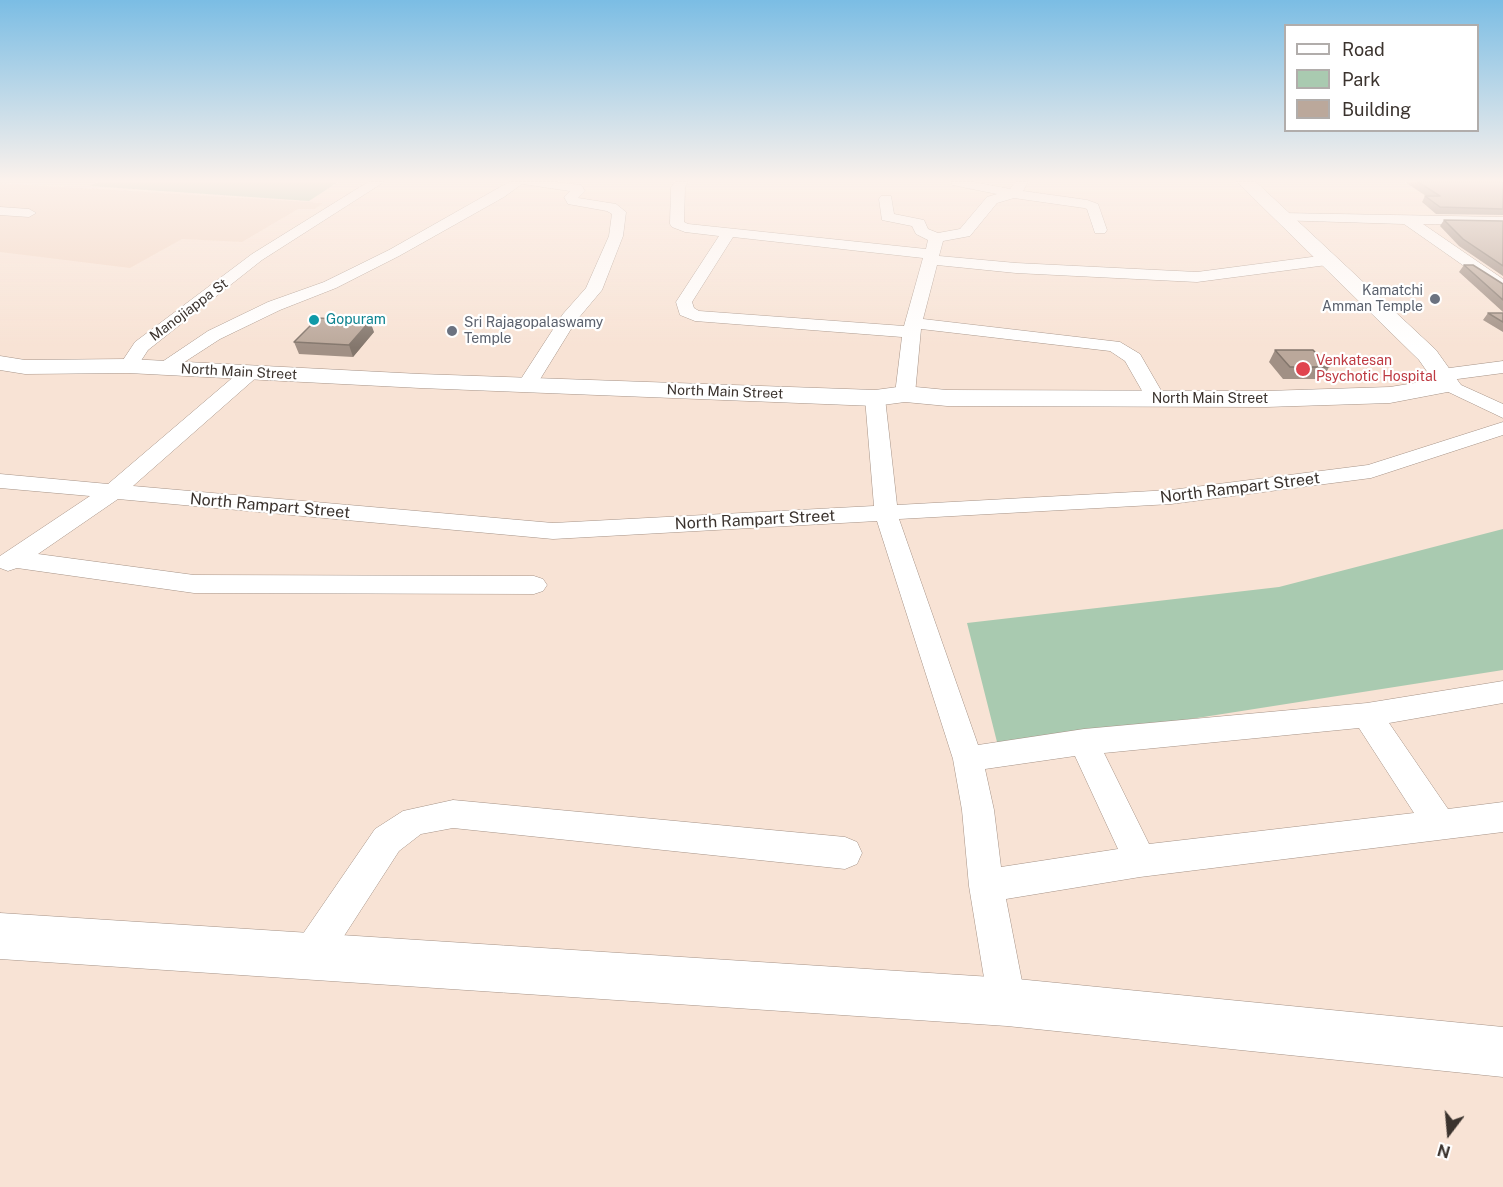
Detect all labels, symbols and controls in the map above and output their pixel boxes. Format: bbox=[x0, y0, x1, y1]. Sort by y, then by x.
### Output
legend bbox=[1284, 24, 1479, 132]
text: Road bbox=[1342, 39, 1385, 60]
text: Park bbox=[1342, 69, 1380, 90]
text: Building bbox=[1342, 99, 1411, 120]
street label: Manojiappa St bbox=[147, 275, 231, 345]
place label: Kamatchi Amman Temple bbox=[1322, 283, 1423, 316]
marker: Kamatchi Amman Temple bbox=[1428, 292, 1442, 306]
place label: Gopuram bbox=[326, 312, 386, 328]
marker: Gopuram bbox=[307, 313, 321, 327]
place label: Sri Rajagopalaswamy Temple bbox=[464, 315, 603, 348]
marker: Sri Rajagopalaswamy Temple bbox=[445, 324, 459, 338]
place label: Venkatesan Psychotic Hospital bbox=[1316, 353, 1437, 386]
marker: Venkatesan Psychotic Hospital bbox=[1294, 360, 1312, 378]
street label: North Main Street bbox=[180, 361, 298, 383]
street label: North Main Street bbox=[666, 382, 784, 402]
street label: North Main Street bbox=[1152, 391, 1268, 407]
street label: North Rampart Street bbox=[1159, 469, 1321, 507]
street label: North Rampart Street bbox=[189, 489, 351, 523]
street label: North Rampart Street bbox=[674, 506, 836, 534]
north arrow bbox=[1419, 1103, 1479, 1163]
text: N bbox=[1435, 1140, 1453, 1162]

